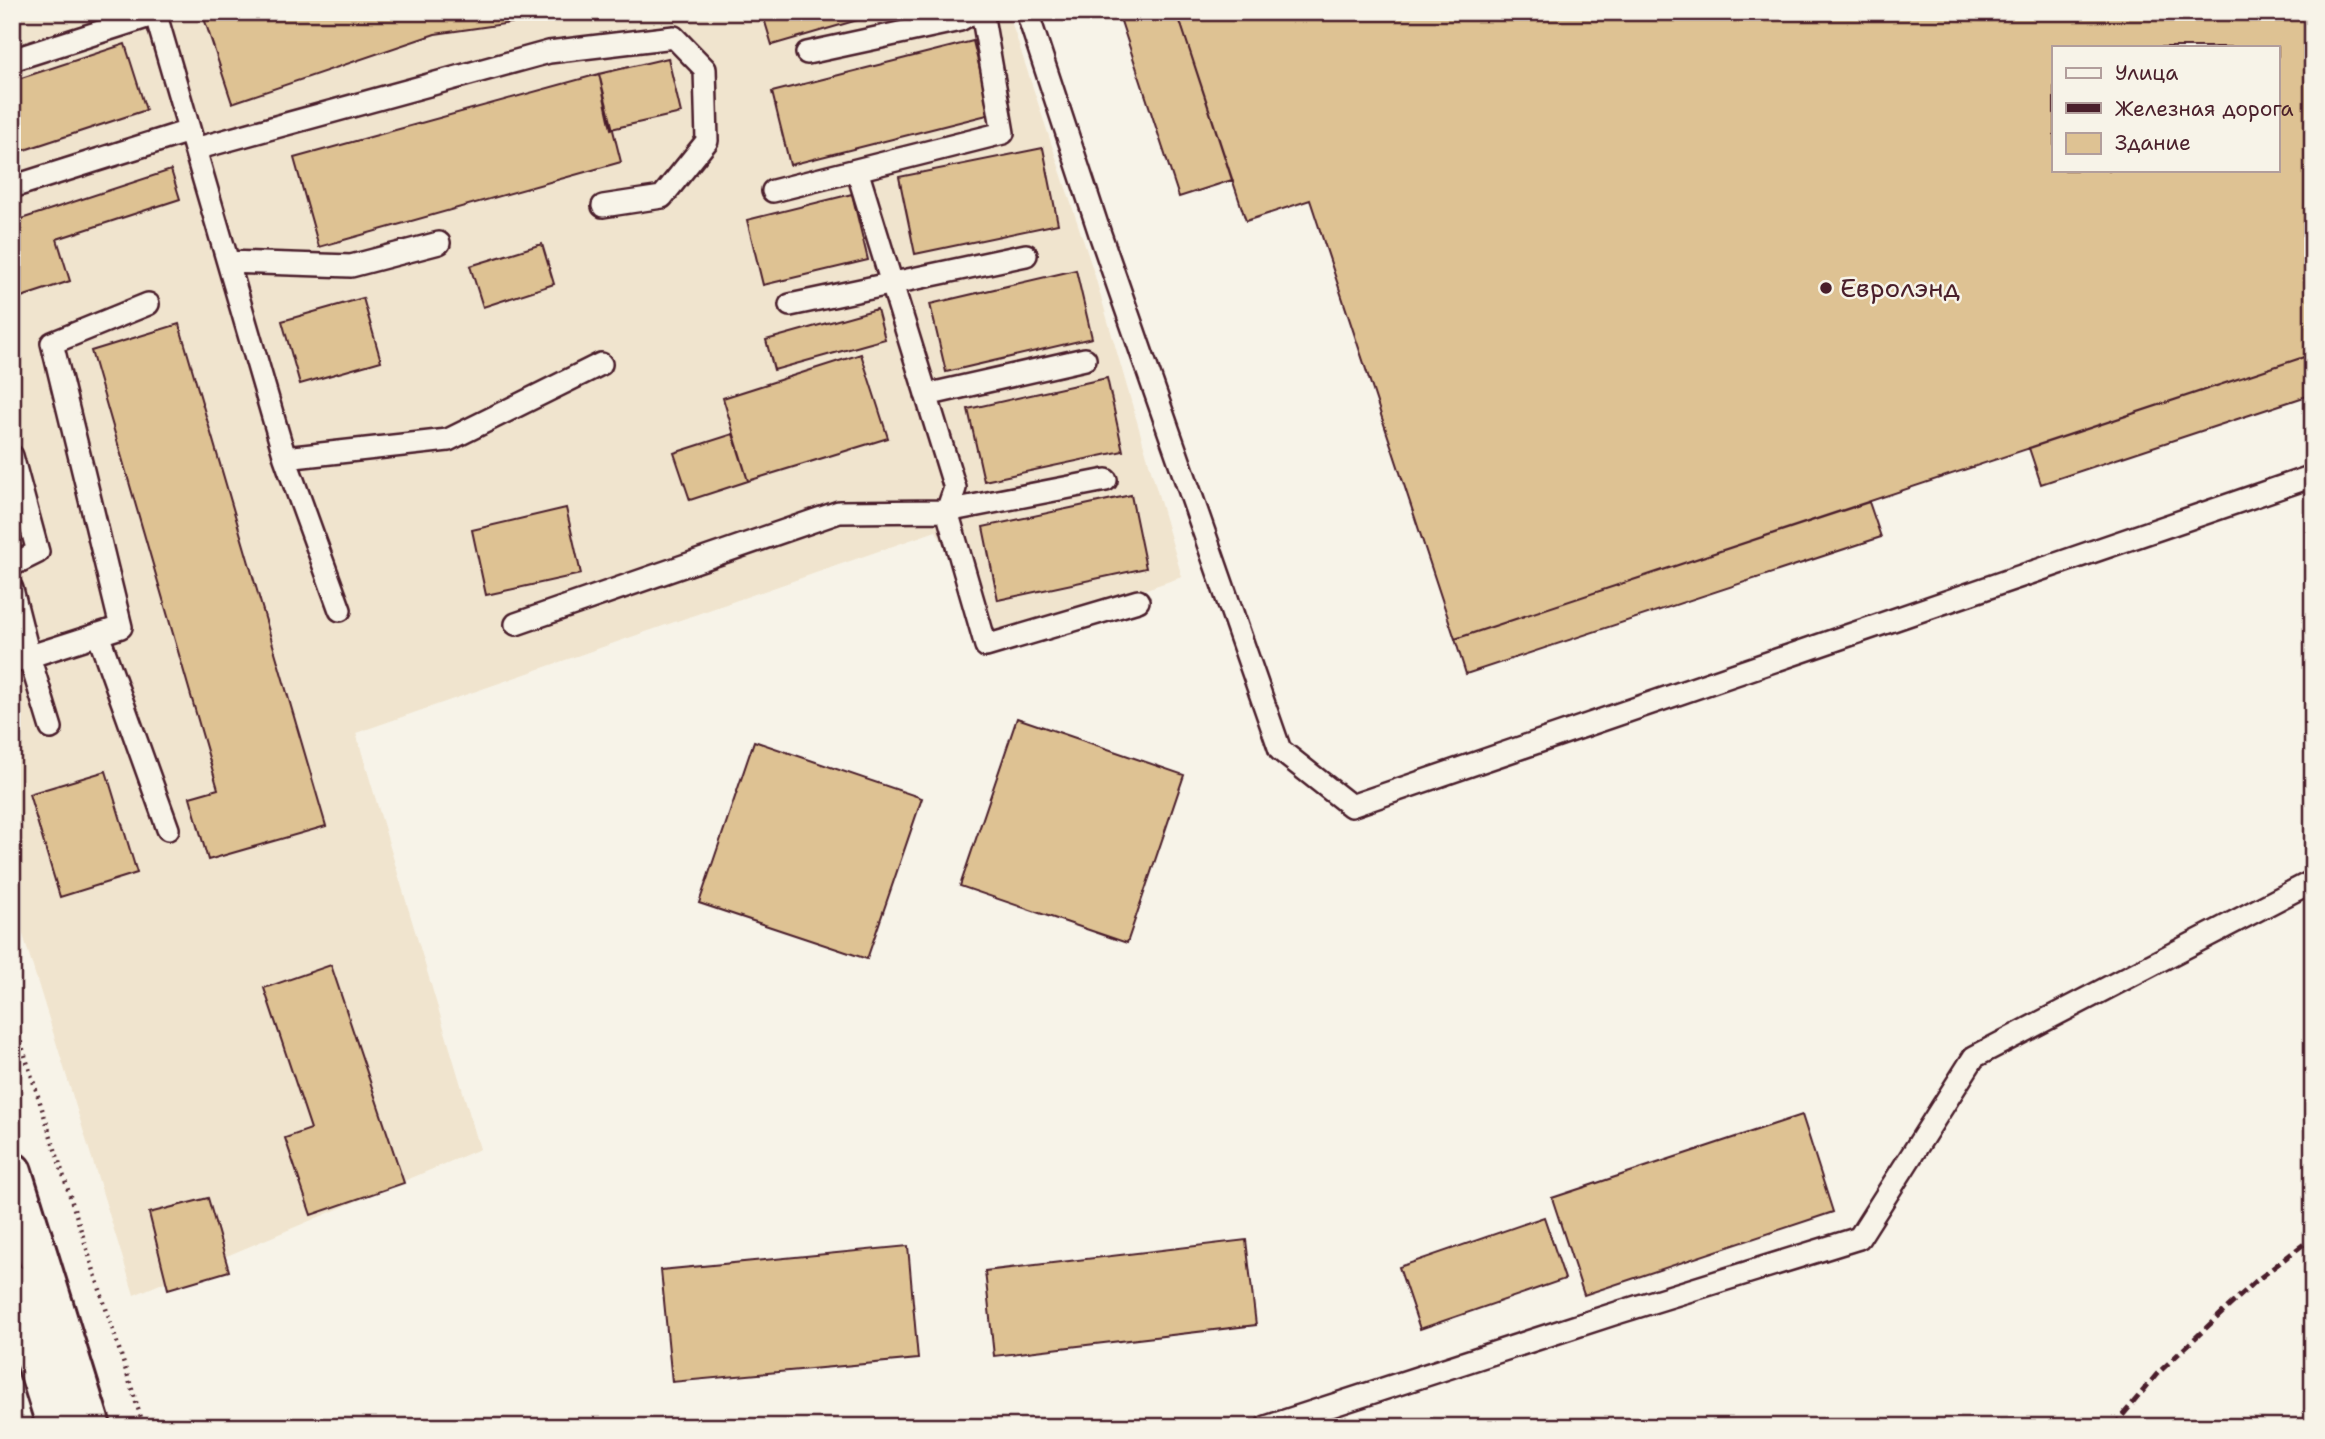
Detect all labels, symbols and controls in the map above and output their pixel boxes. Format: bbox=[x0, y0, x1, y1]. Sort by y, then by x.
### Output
legend bbox=[2052, 46, 2280, 172]
text: Улица bbox=[2115, 59, 2178, 87]
text: Железная дорога bbox=[2115, 95, 2294, 123]
text: Здание bbox=[2115, 129, 2191, 157]
place label: Евролэнд bbox=[1840, 270, 1961, 305]
marker: Евролэнд bbox=[1818, 280, 1834, 296]

